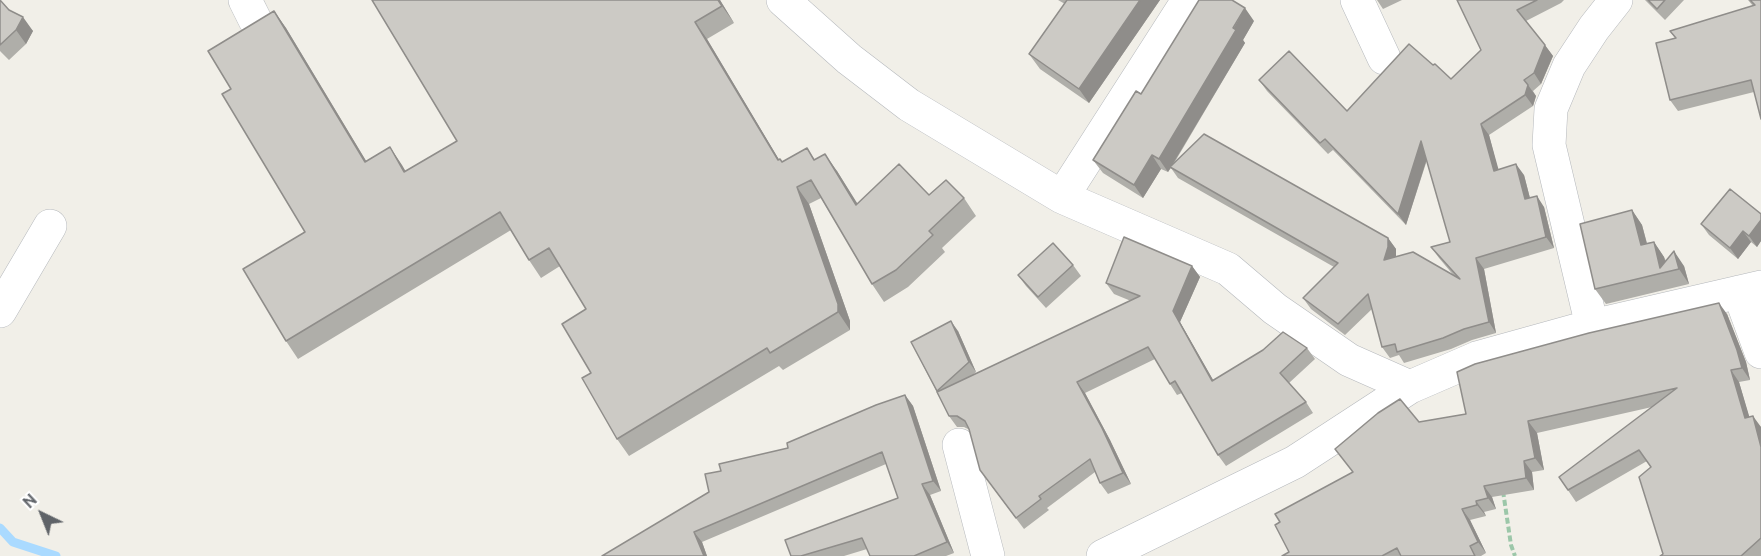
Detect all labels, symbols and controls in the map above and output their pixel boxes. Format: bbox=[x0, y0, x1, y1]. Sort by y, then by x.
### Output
north arrow bbox=[12, 484, 72, 544]
text: N bbox=[19, 490, 40, 511]

